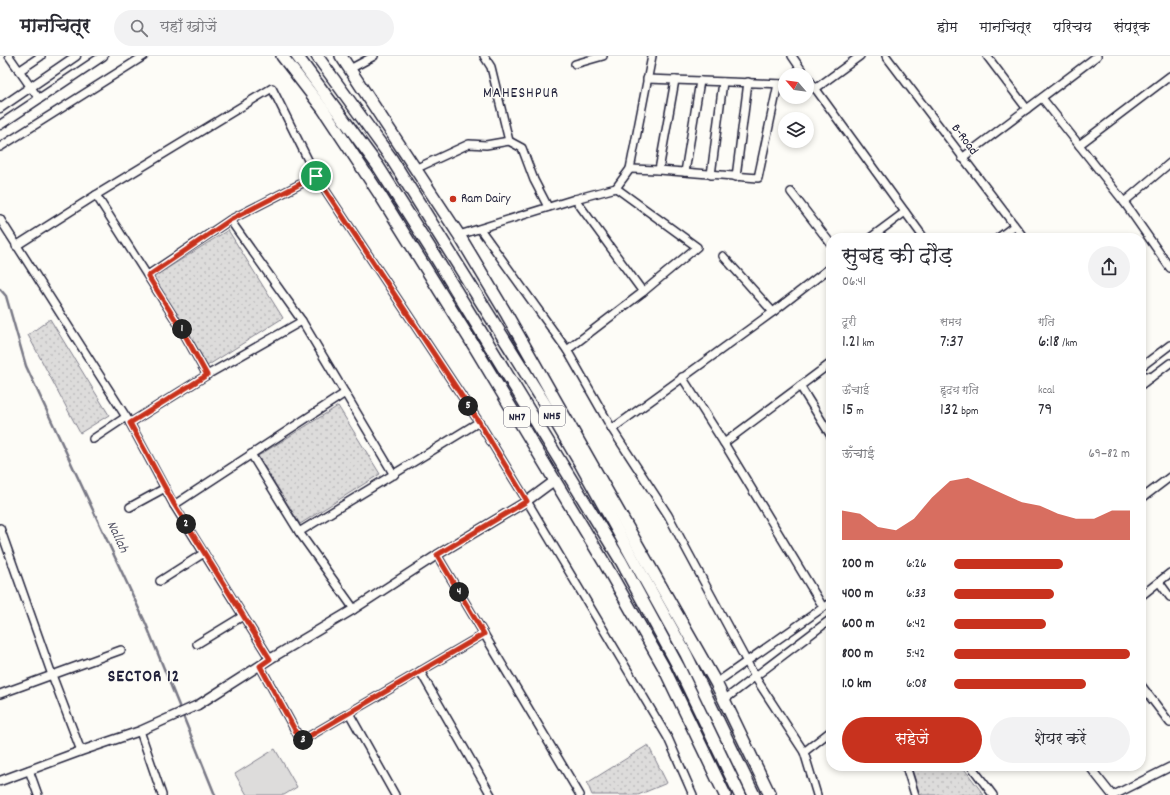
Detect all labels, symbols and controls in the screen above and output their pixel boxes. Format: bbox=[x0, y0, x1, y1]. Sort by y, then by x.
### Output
search box bbox=[114, 10, 394, 46]
text: मानचित्र bbox=[20, 14, 90, 41]
icon: search bbox=[128, 17, 150, 39]
text: यहाँ खोजें bbox=[160, 17, 217, 39]
text: होम bbox=[937, 18, 958, 38]
text: मानचित्र bbox=[980, 18, 1031, 38]
text: परिचय bbox=[1053, 18, 1092, 38]
text: संपर्क bbox=[1114, 18, 1150, 38]
north arrow bbox=[778, 68, 814, 104]
map controls bbox=[778, 68, 814, 148]
district label: MAHESHPUR bbox=[483, 83, 559, 105]
button: layers bbox=[778, 112, 814, 148]
street label: B-Road bbox=[946, 120, 982, 160]
pin bbox=[299, 159, 333, 193]
icon: arrive bbox=[305, 165, 327, 187]
place label: Ram Dairy bbox=[461, 190, 511, 209]
marker: Ram Dairy bbox=[448, 194, 458, 204]
text: सुबह की दौड़ bbox=[842, 242, 953, 273]
button: share bbox=[1088, 246, 1130, 288]
text: 06:41 bbox=[842, 273, 866, 292]
text: दूरी bbox=[842, 315, 856, 331]
text: समय bbox=[940, 315, 962, 331]
text: गति bbox=[1038, 315, 1055, 331]
pin: 1 bbox=[172, 319, 192, 339]
text: 1 bbox=[181, 321, 183, 337]
text: 1.21 bbox=[842, 331, 860, 355]
text: 7:37 bbox=[940, 331, 963, 355]
text: 6:18 bbox=[1038, 331, 1060, 355]
text: km bbox=[860, 336, 874, 352]
text: /km bbox=[1060, 336, 1077, 352]
text: ऊँचाई bbox=[842, 383, 870, 399]
text: हृदय गति bbox=[940, 383, 979, 399]
text: kcal bbox=[1038, 383, 1055, 399]
pin: 5 bbox=[458, 396, 478, 416]
text: 5 bbox=[465, 398, 471, 414]
text: 15 bbox=[842, 399, 854, 423]
text: 132 bbox=[940, 399, 959, 423]
text: 79 bbox=[1038, 399, 1052, 423]
text: m bbox=[854, 404, 864, 420]
text: bpm bbox=[959, 404, 979, 420]
road number: NH5 bbox=[539, 406, 565, 426]
road number: NH7 bbox=[504, 407, 530, 427]
text: ऊँचाई bbox=[842, 445, 875, 464]
text: 69–82 m bbox=[1088, 445, 1130, 464]
pin: 2 bbox=[176, 514, 196, 534]
text: 2 bbox=[184, 516, 188, 532]
water label: Nallah bbox=[101, 518, 133, 557]
text: 200 m bbox=[842, 555, 874, 574]
text: 6:26 bbox=[906, 555, 927, 574]
pin: 4 bbox=[449, 582, 469, 602]
text: 4 bbox=[457, 584, 461, 600]
text: 400 m bbox=[842, 585, 873, 604]
text: 6:33 bbox=[906, 585, 926, 604]
text: 600 m bbox=[842, 615, 874, 634]
text: 6:42 bbox=[906, 615, 926, 634]
text: 800 m bbox=[842, 645, 873, 664]
text: 5:42 bbox=[906, 645, 925, 664]
district label: SECTOR 12 bbox=[108, 666, 180, 690]
text: 1.0 km bbox=[842, 675, 871, 694]
text: 6:08 bbox=[906, 675, 927, 694]
button: सहेजें bbox=[842, 717, 982, 763]
button: शेयर करें bbox=[990, 717, 1130, 763]
pin: 3 bbox=[293, 730, 313, 750]
text: 3 bbox=[301, 732, 305, 748]

